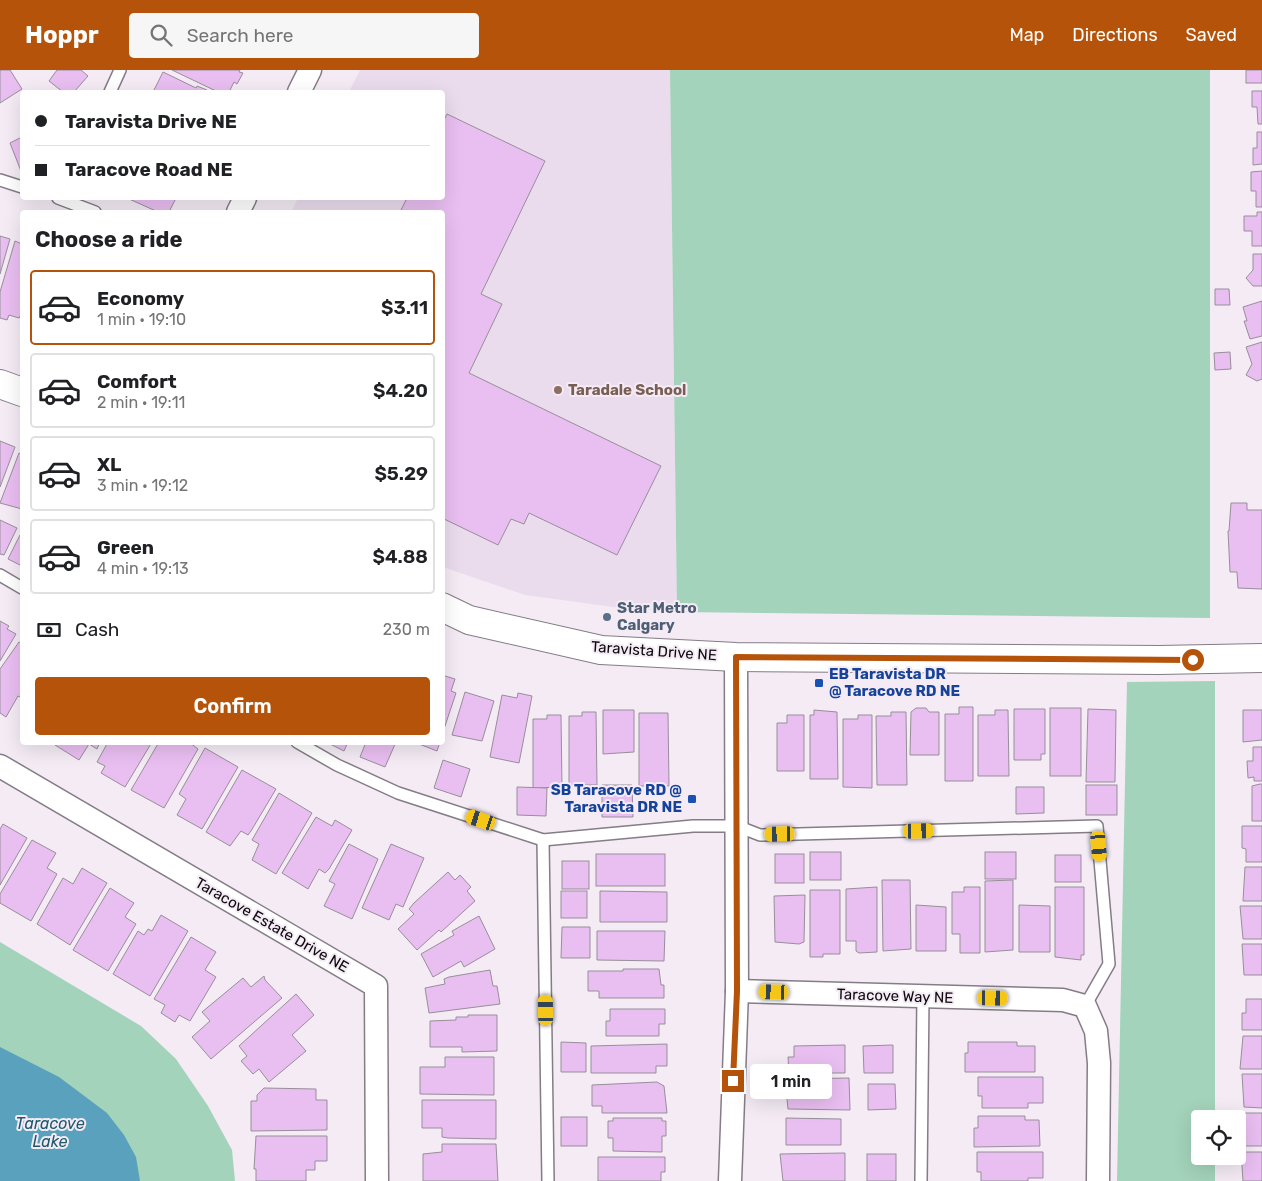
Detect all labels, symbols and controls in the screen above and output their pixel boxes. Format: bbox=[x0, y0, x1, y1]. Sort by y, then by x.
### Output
search box bbox=[129, 13, 479, 58]
text: Hoppr bbox=[25, 21, 99, 49]
icon: search bbox=[147, 21, 175, 49]
text: Search here bbox=[187, 24, 293, 47]
text: Map bbox=[1009, 24, 1044, 46]
text: Directions bbox=[1072, 24, 1158, 46]
text: Saved bbox=[1186, 24, 1237, 46]
text: Taravista Drive NE bbox=[65, 110, 237, 133]
text: Taracove Road NE bbox=[65, 158, 233, 181]
text: Choose a ride bbox=[35, 226, 182, 253]
icon: car bbox=[37, 285, 82, 330]
text: Economy bbox=[97, 287, 184, 310]
text: $3.11 bbox=[381, 296, 428, 319]
text: 1 min · 19:10 bbox=[97, 310, 186, 329]
icon: car bbox=[37, 368, 82, 413]
text: Comfort bbox=[97, 370, 177, 393]
text: $4.20 bbox=[373, 379, 428, 402]
place label: Taradale School bbox=[568, 381, 686, 399]
marker: Taradale School bbox=[552, 384, 564, 396]
text: 2 min · 19:11 bbox=[97, 393, 185, 412]
icon: car bbox=[37, 451, 82, 496]
text: XL bbox=[97, 453, 121, 476]
text: $5.29 bbox=[374, 462, 428, 485]
text: 3 min · 19:12 bbox=[97, 476, 188, 495]
icon: car bbox=[37, 534, 82, 579]
text: Green bbox=[97, 536, 154, 559]
text: $4.88 bbox=[373, 545, 428, 568]
text: 4 min · 19:13 bbox=[97, 559, 189, 578]
place label: Star Metro Calgary bbox=[617, 599, 697, 634]
marker: Star Metro Calgary bbox=[601, 611, 613, 623]
icon: cash bbox=[35, 616, 63, 644]
text: Cash bbox=[75, 618, 119, 641]
text: 230 m bbox=[383, 620, 430, 639]
street label: Taravista Drive NE bbox=[591, 638, 717, 664]
route start bbox=[1182, 649, 1204, 671]
place label: EB Taravista DR @ Taracove RD NE bbox=[829, 665, 960, 700]
button: Confirm bbox=[35, 677, 430, 735]
marker: EB Taravista DR @ Taracove RD NE bbox=[813, 677, 825, 689]
place label: SB Taracove RD @ Taravista DR NE bbox=[551, 781, 682, 816]
marker: SB Taracove RD @ Taravista DR NE bbox=[686, 793, 698, 805]
car bbox=[464, 808, 497, 832]
car bbox=[903, 823, 934, 839]
car bbox=[764, 826, 795, 842]
car bbox=[1090, 830, 1107, 862]
street label: Taracove Estate Drive NE bbox=[192, 874, 352, 976]
car bbox=[758, 984, 789, 1000]
street label: Taracove Way NE bbox=[836, 985, 954, 1007]
car bbox=[977, 990, 1008, 1006]
car bbox=[538, 995, 553, 1025]
callout: 1 min bbox=[750, 1064, 833, 1098]
route end bbox=[722, 1070, 744, 1092]
text: 1 min bbox=[771, 1072, 811, 1091]
map controls bbox=[1191, 1110, 1246, 1165]
button: locate bbox=[1191, 1110, 1246, 1165]
water label: Taracove Lake bbox=[15, 1114, 85, 1151]

